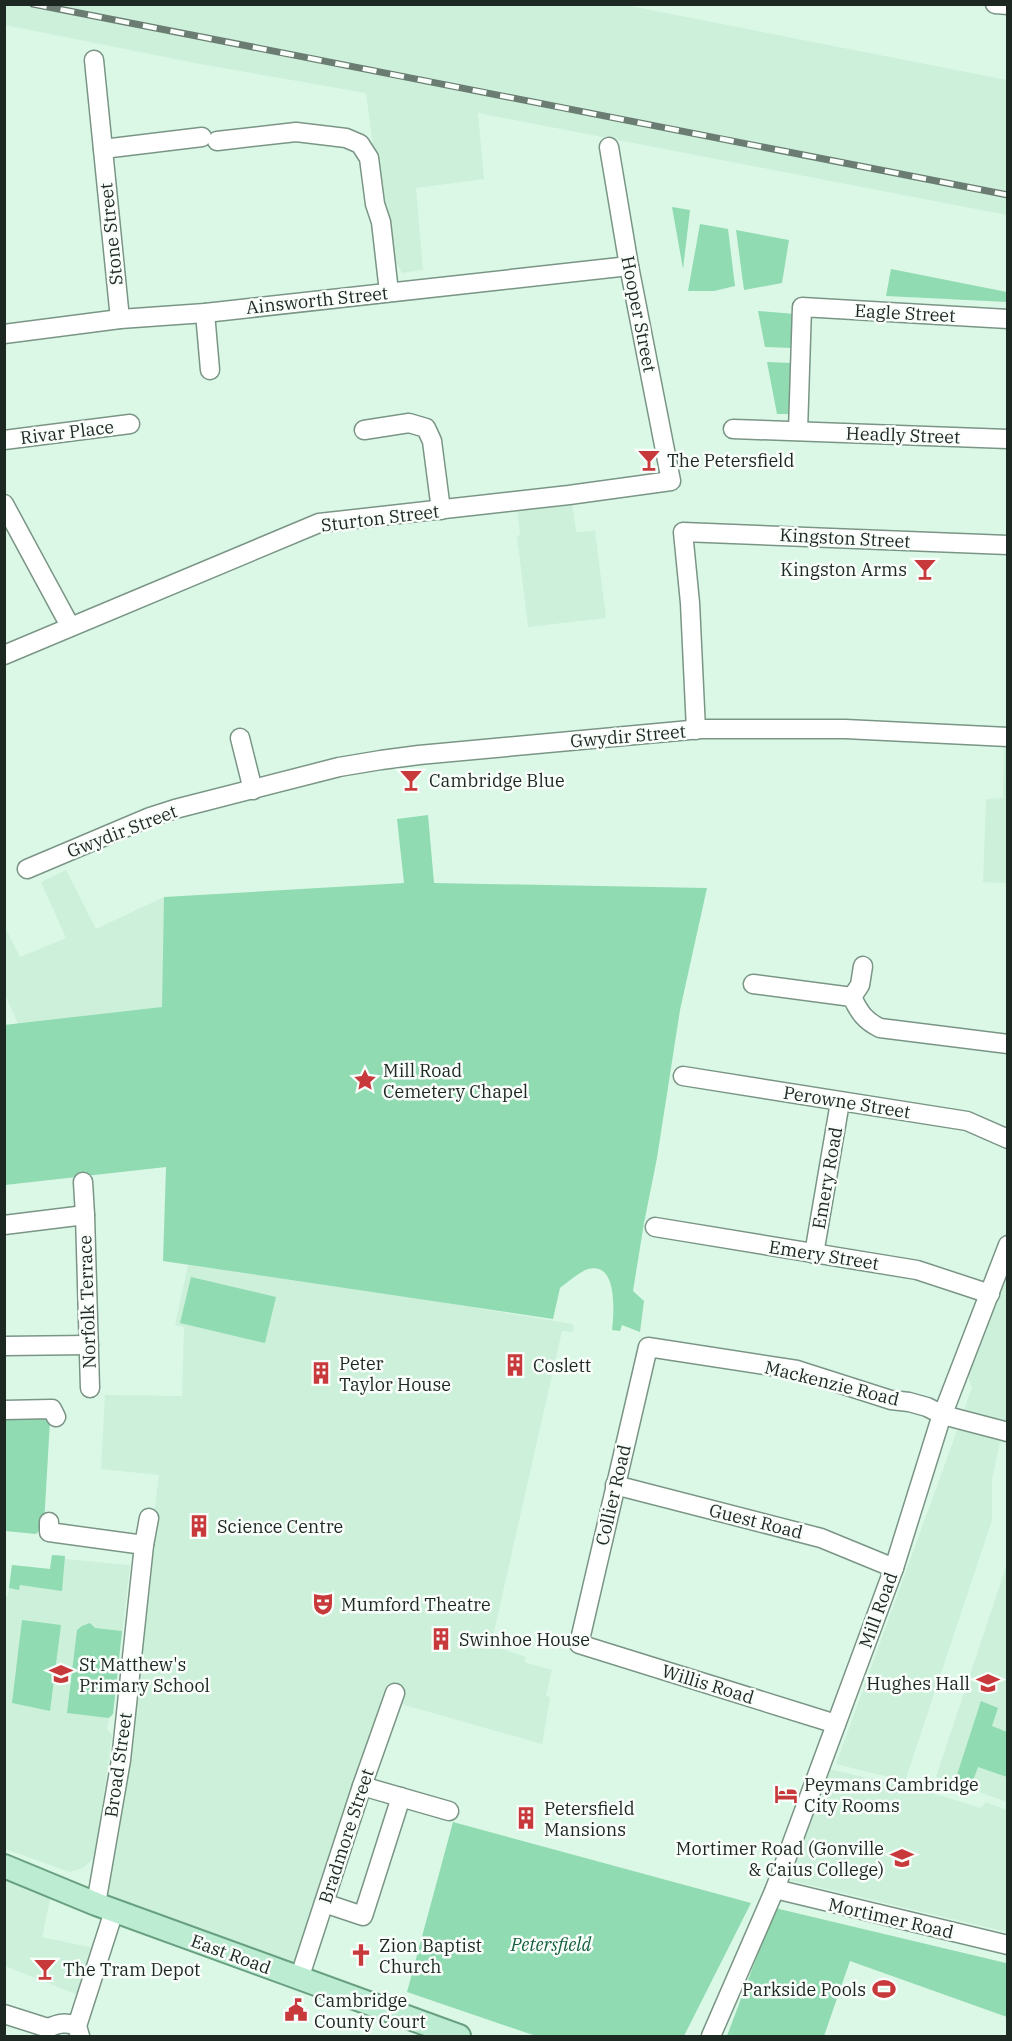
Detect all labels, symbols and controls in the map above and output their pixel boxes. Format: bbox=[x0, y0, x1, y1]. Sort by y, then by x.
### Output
street label: Stone Street bbox=[94, 182, 128, 286]
street label: Hooper Street bbox=[616, 254, 662, 374]
street label: Ainsworth Street bbox=[245, 281, 389, 319]
street label: Eagle Street bbox=[854, 299, 956, 327]
street label: Rivar Place bbox=[19, 415, 115, 449]
street label: Headly Street bbox=[845, 422, 961, 448]
bar icon: The Petersfield bbox=[636, 447, 662, 473]
place label: The Petersfield bbox=[667, 449, 794, 472]
street label: Sturton Street bbox=[320, 499, 440, 537]
street label: Kingston Street bbox=[779, 523, 911, 553]
bar icon: Kingston Arms bbox=[912, 556, 938, 582]
place label: Kingston Arms bbox=[780, 558, 907, 581]
street label: Gwydir Street bbox=[569, 719, 687, 753]
bar icon: Cambridge Blue bbox=[398, 767, 424, 793]
place label: Cambridge Blue bbox=[429, 769, 565, 792]
street label: Gwydir Street bbox=[64, 799, 180, 863]
place label: Mill Road Cemetery Chapel bbox=[383, 1059, 528, 1103]
place icon: Mill Road Cemetery Chapel bbox=[352, 1067, 378, 1093]
street label: Perowne Street bbox=[782, 1081, 912, 1123]
street label: Emery Road bbox=[807, 1125, 847, 1231]
street label: Norfolk Terrace bbox=[73, 1235, 101, 1369]
street label: Emery Street bbox=[767, 1235, 881, 1275]
place label: Peter Taylor House bbox=[339, 1352, 451, 1396]
building icon: Coslett bbox=[502, 1352, 528, 1378]
place label: Coslett bbox=[533, 1354, 591, 1377]
street label: Mackenzie Road bbox=[762, 1355, 902, 1411]
building icon: Peter Taylor House bbox=[308, 1360, 334, 1386]
street label: Collier Road bbox=[590, 1442, 636, 1548]
street label: Guest Road bbox=[707, 1498, 805, 1544]
building icon: Science Centre bbox=[186, 1513, 212, 1539]
place label: Science Centre bbox=[217, 1515, 343, 1538]
street label: Mill Road bbox=[854, 1569, 902, 1651]
theatre icon: Mumford Theatre bbox=[310, 1591, 336, 1617]
place label: Mumford Theatre bbox=[341, 1593, 491, 1616]
building icon: Swinhoe House bbox=[428, 1626, 454, 1652]
place label: Swinhoe House bbox=[459, 1628, 590, 1651]
place label: St Matthew's Primary School bbox=[79, 1653, 210, 1697]
street label: Willis Road bbox=[659, 1659, 757, 1709]
school or university icon: St Matthew's Primary School bbox=[48, 1661, 74, 1687]
school or university icon: Hughes Hall bbox=[975, 1670, 1001, 1696]
place label: Hughes Hall bbox=[866, 1672, 970, 1695]
street label: Broad Street bbox=[99, 1711, 137, 1819]
street label: Bradmore Street bbox=[313, 1766, 379, 1906]
place label: Peymans Cambridge City Rooms bbox=[804, 1773, 979, 1817]
hotel icon: Peymans Cambridge City Rooms bbox=[773, 1781, 799, 1807]
place label: Petersfield Mansions bbox=[544, 1797, 635, 1841]
building icon: Petersfield Mansions bbox=[513, 1805, 539, 1831]
place label: Mortimer Road (Gonville & Caius College) bbox=[676, 1837, 884, 1881]
school or university icon: Mortimer Road (Gonville & Caius College) bbox=[889, 1845, 915, 1871]
street label: Mortimer Road bbox=[826, 1892, 956, 1944]
street label: East Road bbox=[188, 1929, 274, 1979]
park label: Petersfield bbox=[510, 1933, 591, 1956]
place label: Zion Baptist Church bbox=[379, 1934, 482, 1978]
church icon: Zion Baptist Church bbox=[348, 1942, 374, 1968]
bar icon: The Tram Depot bbox=[32, 1956, 58, 1982]
place label: The Tram Depot bbox=[63, 1958, 200, 1981]
sports icon: Parkside Pools bbox=[871, 1976, 897, 2002]
place label: Parkside Pools bbox=[742, 1978, 866, 2001]
place label: Cambridge County Court bbox=[314, 1989, 426, 2033]
public building icon: Cambridge County Court bbox=[283, 1997, 309, 2023]

